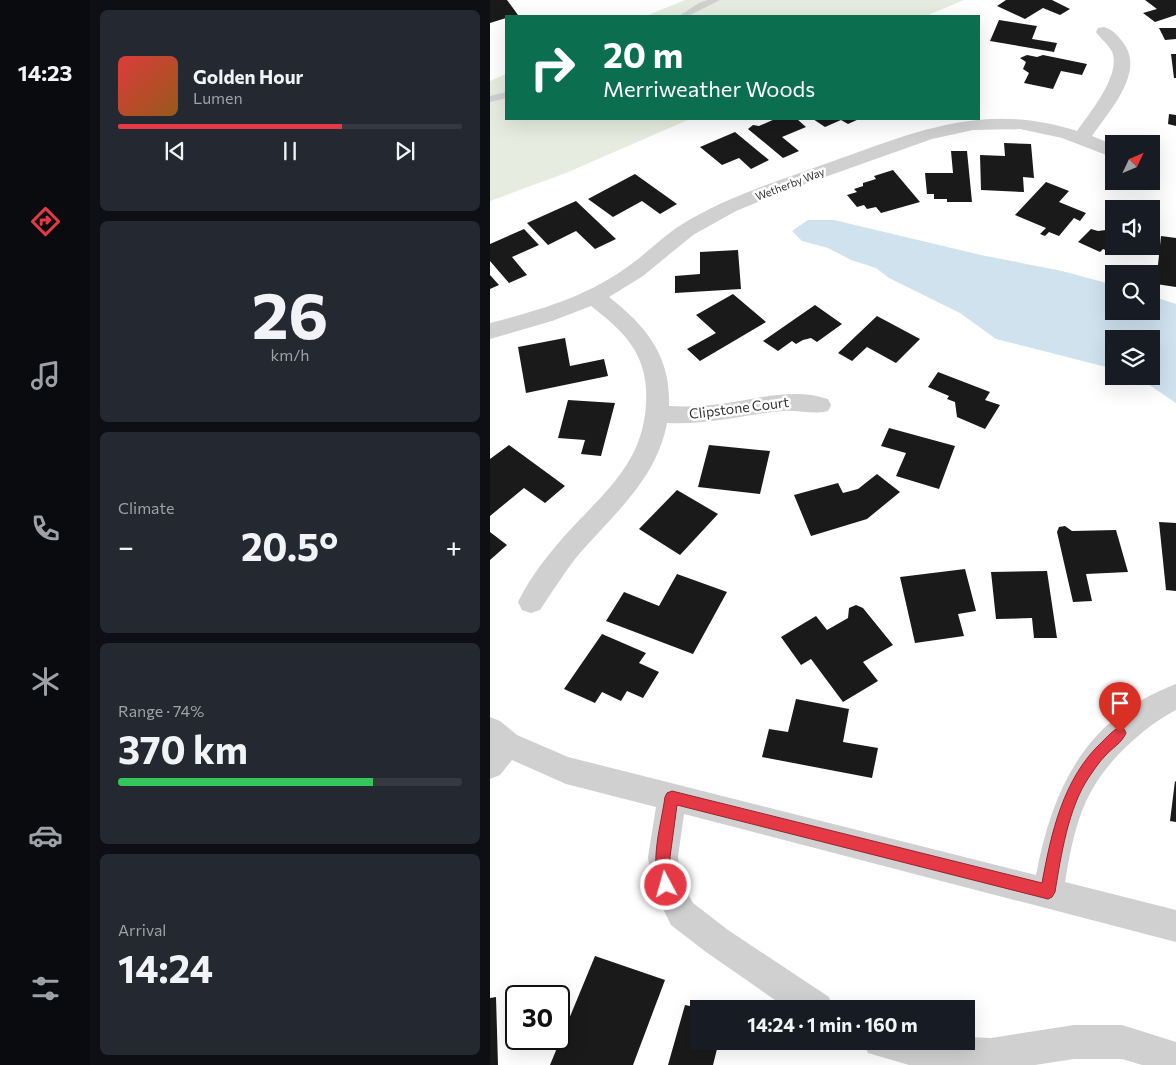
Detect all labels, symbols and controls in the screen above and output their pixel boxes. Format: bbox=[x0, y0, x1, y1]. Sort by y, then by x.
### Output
text: 20 m bbox=[603, 32, 683, 75]
icon: right bbox=[520, 35, 585, 100]
text: 14:23 bbox=[18, 59, 72, 86]
text: Golden Hour bbox=[193, 65, 303, 88]
text: Merriweather Woods bbox=[603, 75, 815, 102]
text: Lumen bbox=[193, 88, 243, 107]
north arrow bbox=[1105, 135, 1160, 190]
map controls bbox=[1105, 135, 1160, 385]
icon: previous bbox=[161, 137, 189, 165]
icon: pause bbox=[276, 137, 304, 165]
icon: next bbox=[391, 137, 419, 165]
street label: Wetherby Way bbox=[753, 164, 827, 203]
button: sound bbox=[1105, 200, 1160, 255]
icon: directions bbox=[28, 204, 63, 239]
button: search bbox=[1105, 265, 1160, 320]
text: 26 bbox=[252, 273, 328, 352]
button: layers bbox=[1105, 330, 1160, 385]
text: km/h bbox=[271, 345, 309, 364]
icon: music bbox=[28, 358, 63, 393]
street label: Clipstone Court bbox=[688, 393, 790, 422]
text: Climate bbox=[118, 498, 174, 517]
icon: phone bbox=[28, 511, 63, 546]
text: 20.5° bbox=[241, 522, 338, 569]
text: − bbox=[118, 529, 134, 563]
text: + bbox=[446, 529, 462, 563]
icon: climate bbox=[28, 664, 63, 699]
pin bbox=[1099, 682, 1141, 733]
icon: arrive bbox=[1106, 689, 1134, 717]
text: Range · 74% bbox=[118, 701, 204, 720]
text: 370 km bbox=[118, 725, 248, 772]
icon: car bbox=[28, 818, 63, 853]
position arrow bbox=[639, 858, 691, 910]
text: Arrival bbox=[118, 920, 166, 939]
text: 14:24 bbox=[118, 944, 213, 991]
icon: filters bbox=[28, 971, 63, 1006]
speed limit sign: 30 bbox=[505, 985, 570, 1050]
text: 14:24 · 1 min · 160 m bbox=[747, 1013, 918, 1036]

